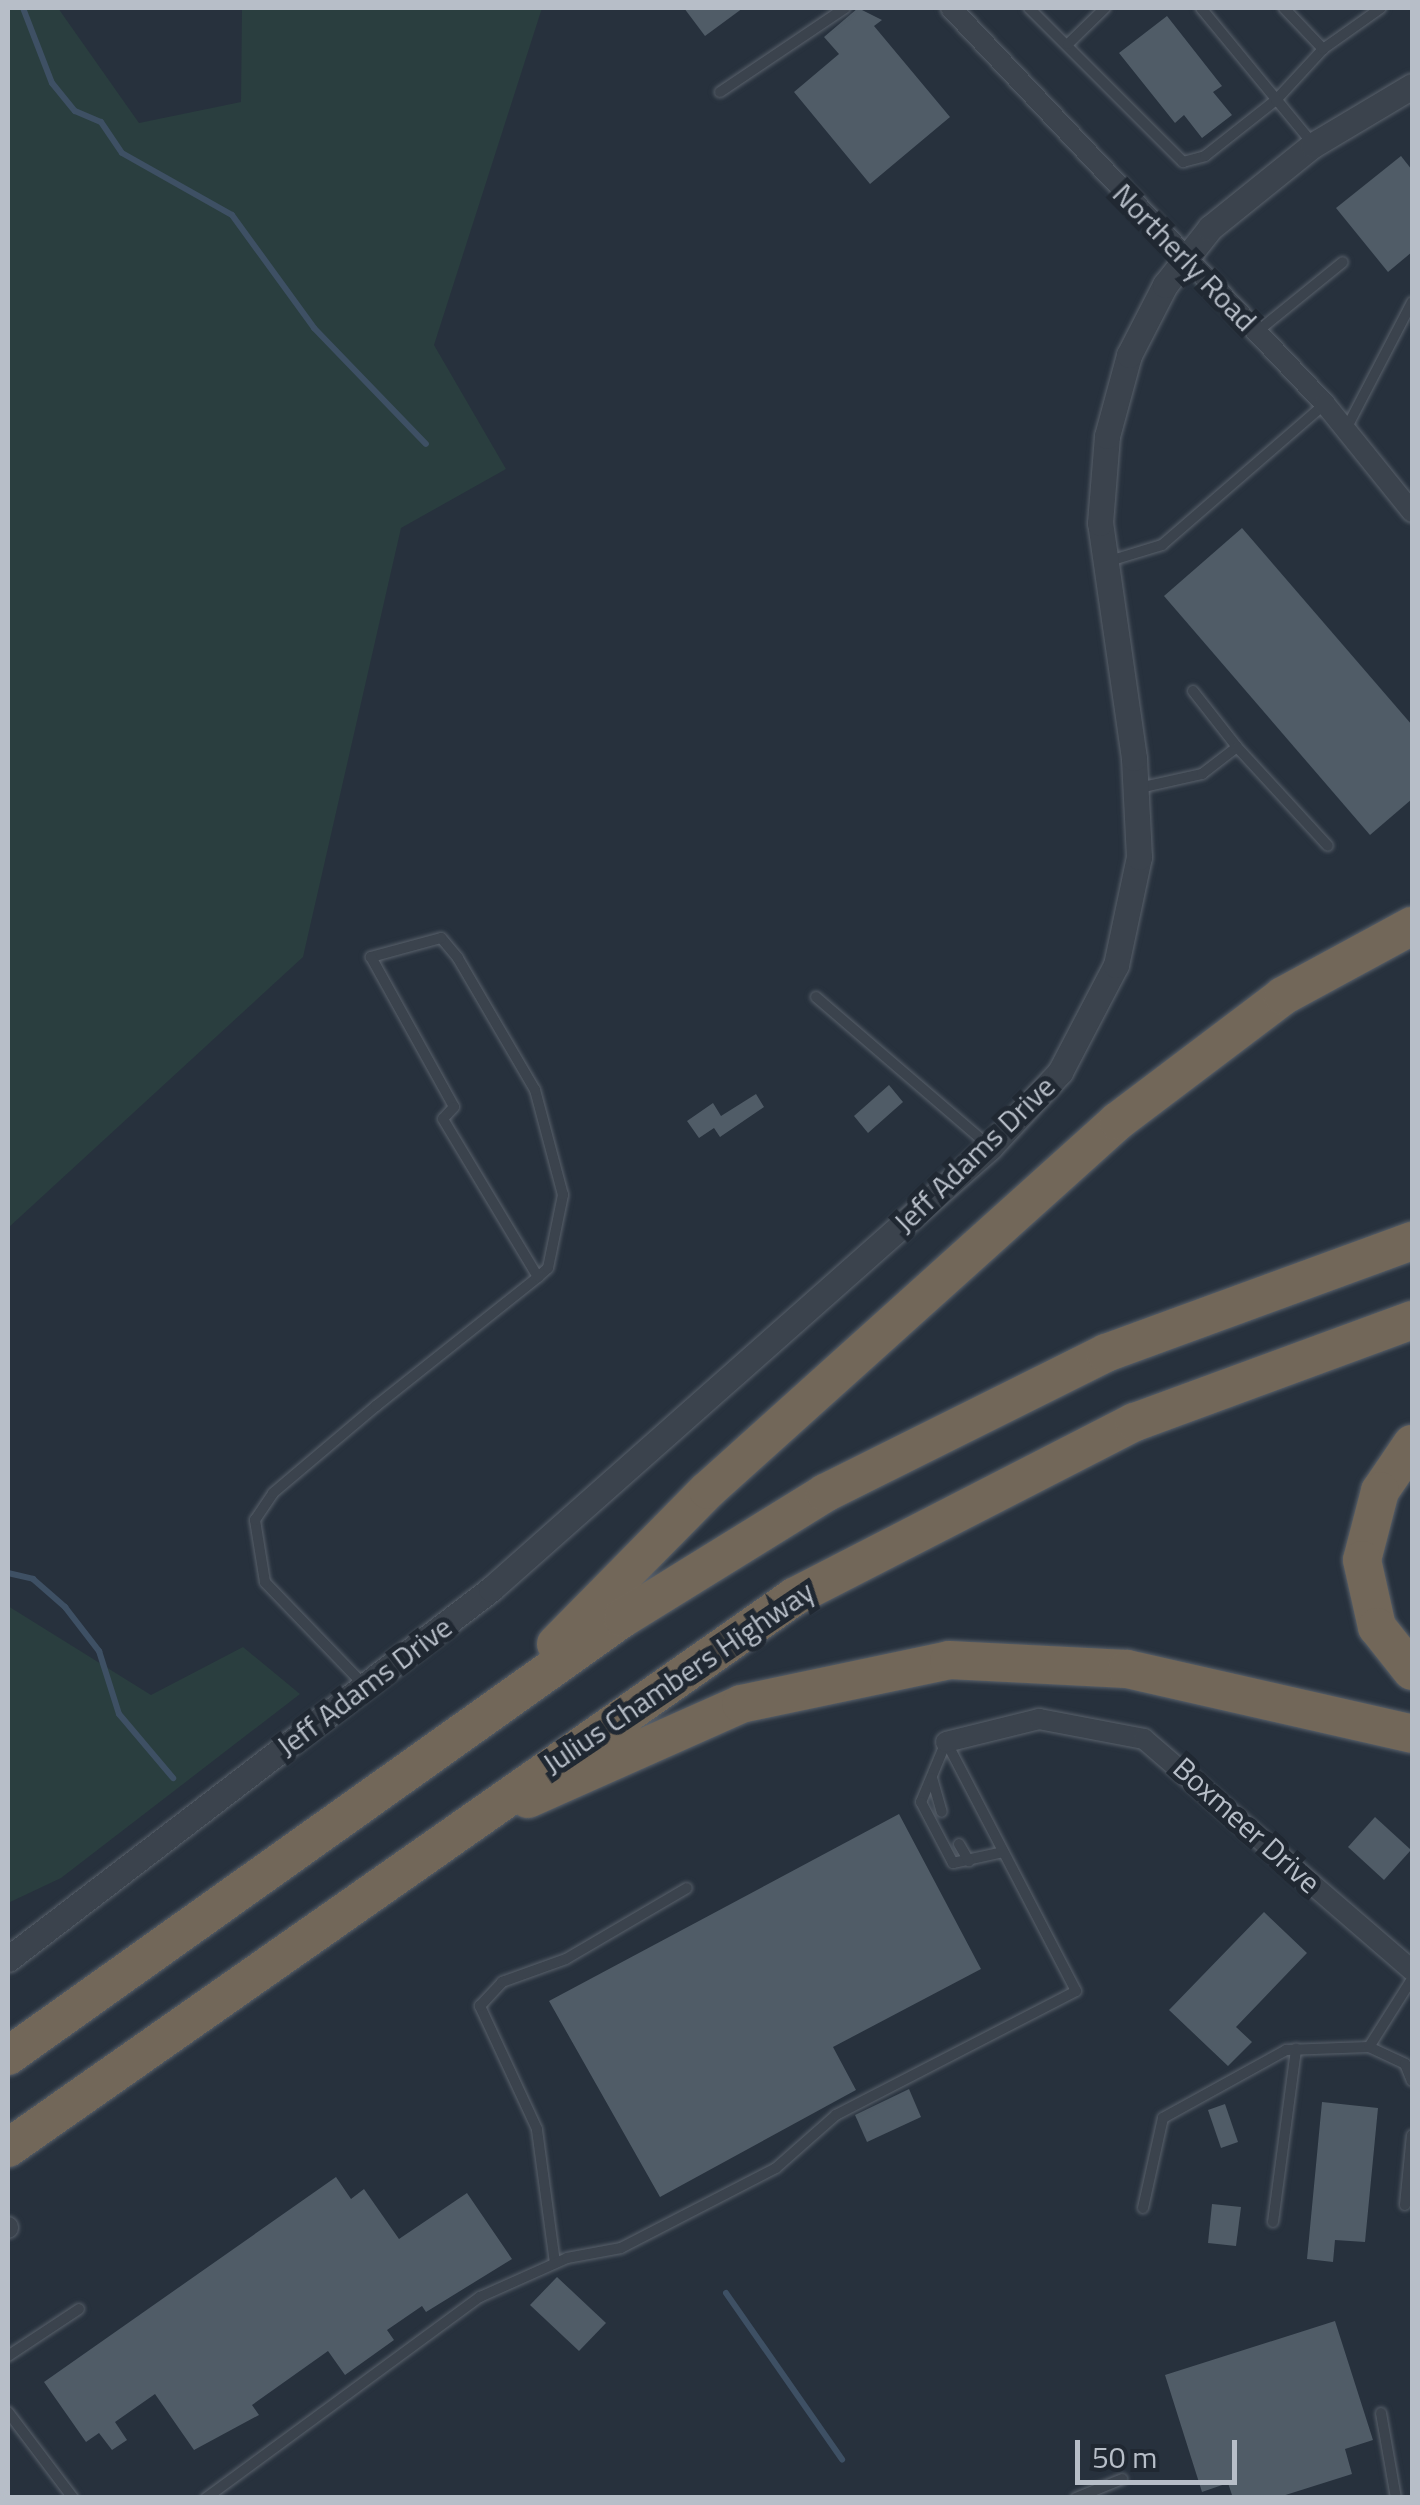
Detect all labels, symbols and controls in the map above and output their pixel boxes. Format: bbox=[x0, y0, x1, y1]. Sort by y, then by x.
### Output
street label: Northerly Road bbox=[1106, 176, 1264, 338]
street label: Jeff Adams Drive bbox=[886, 1068, 1062, 1240]
street label: Julius Chambers Highway bbox=[536, 1573, 820, 1781]
street label: Jeff Adams Drive bbox=[269, 1608, 459, 1764]
street label: Boxmeer Drive bbox=[1166, 1750, 1328, 1900]
scale bar bbox=[1080, 2420, 1242, 2482]
text: 50 m bbox=[1092, 2434, 1157, 2480]

